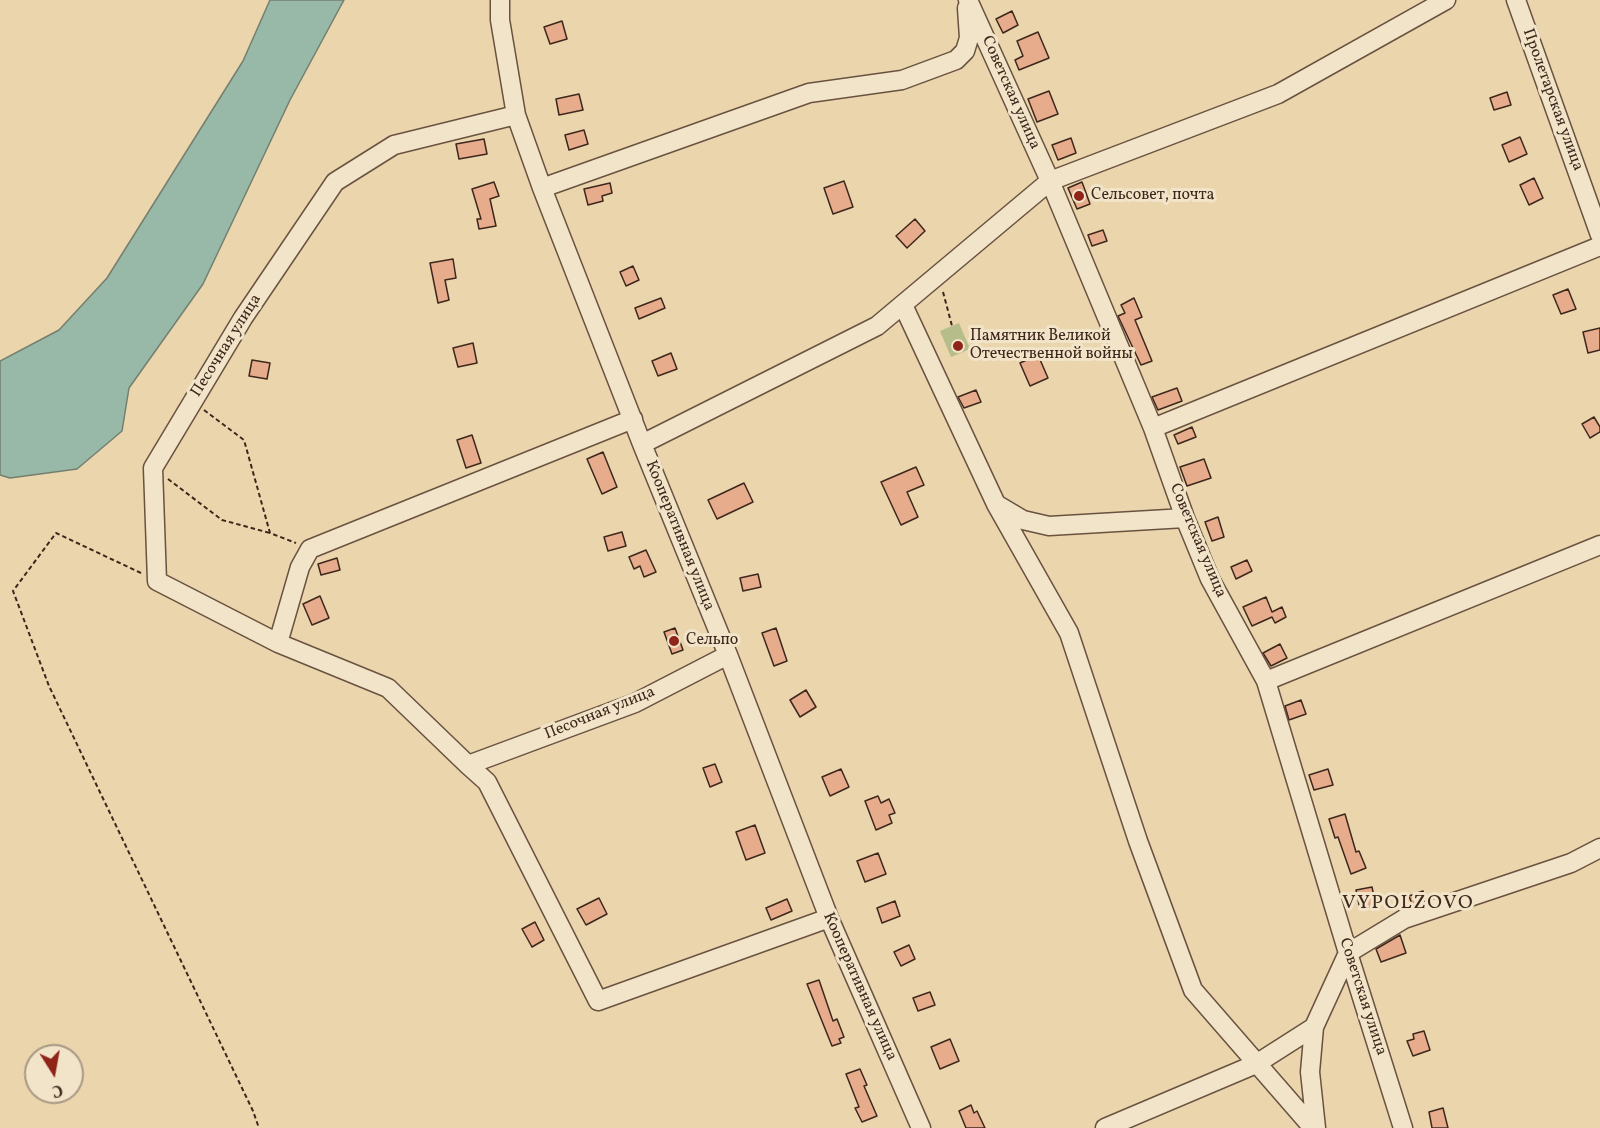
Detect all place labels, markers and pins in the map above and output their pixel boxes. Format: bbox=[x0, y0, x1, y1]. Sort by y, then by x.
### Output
place label: Сельсовет, почта bbox=[1091, 186, 1214, 206]
marker: Сельсовет, почта bbox=[1072, 189, 1086, 203]
place label: Памятник Великой Отечественной войны bbox=[970, 327, 1133, 365]
marker: Памятник Великой Отечественной войны bbox=[951, 339, 965, 353]
place label: Сельпо bbox=[686, 631, 738, 651]
marker: Сельпо bbox=[667, 634, 681, 648]

